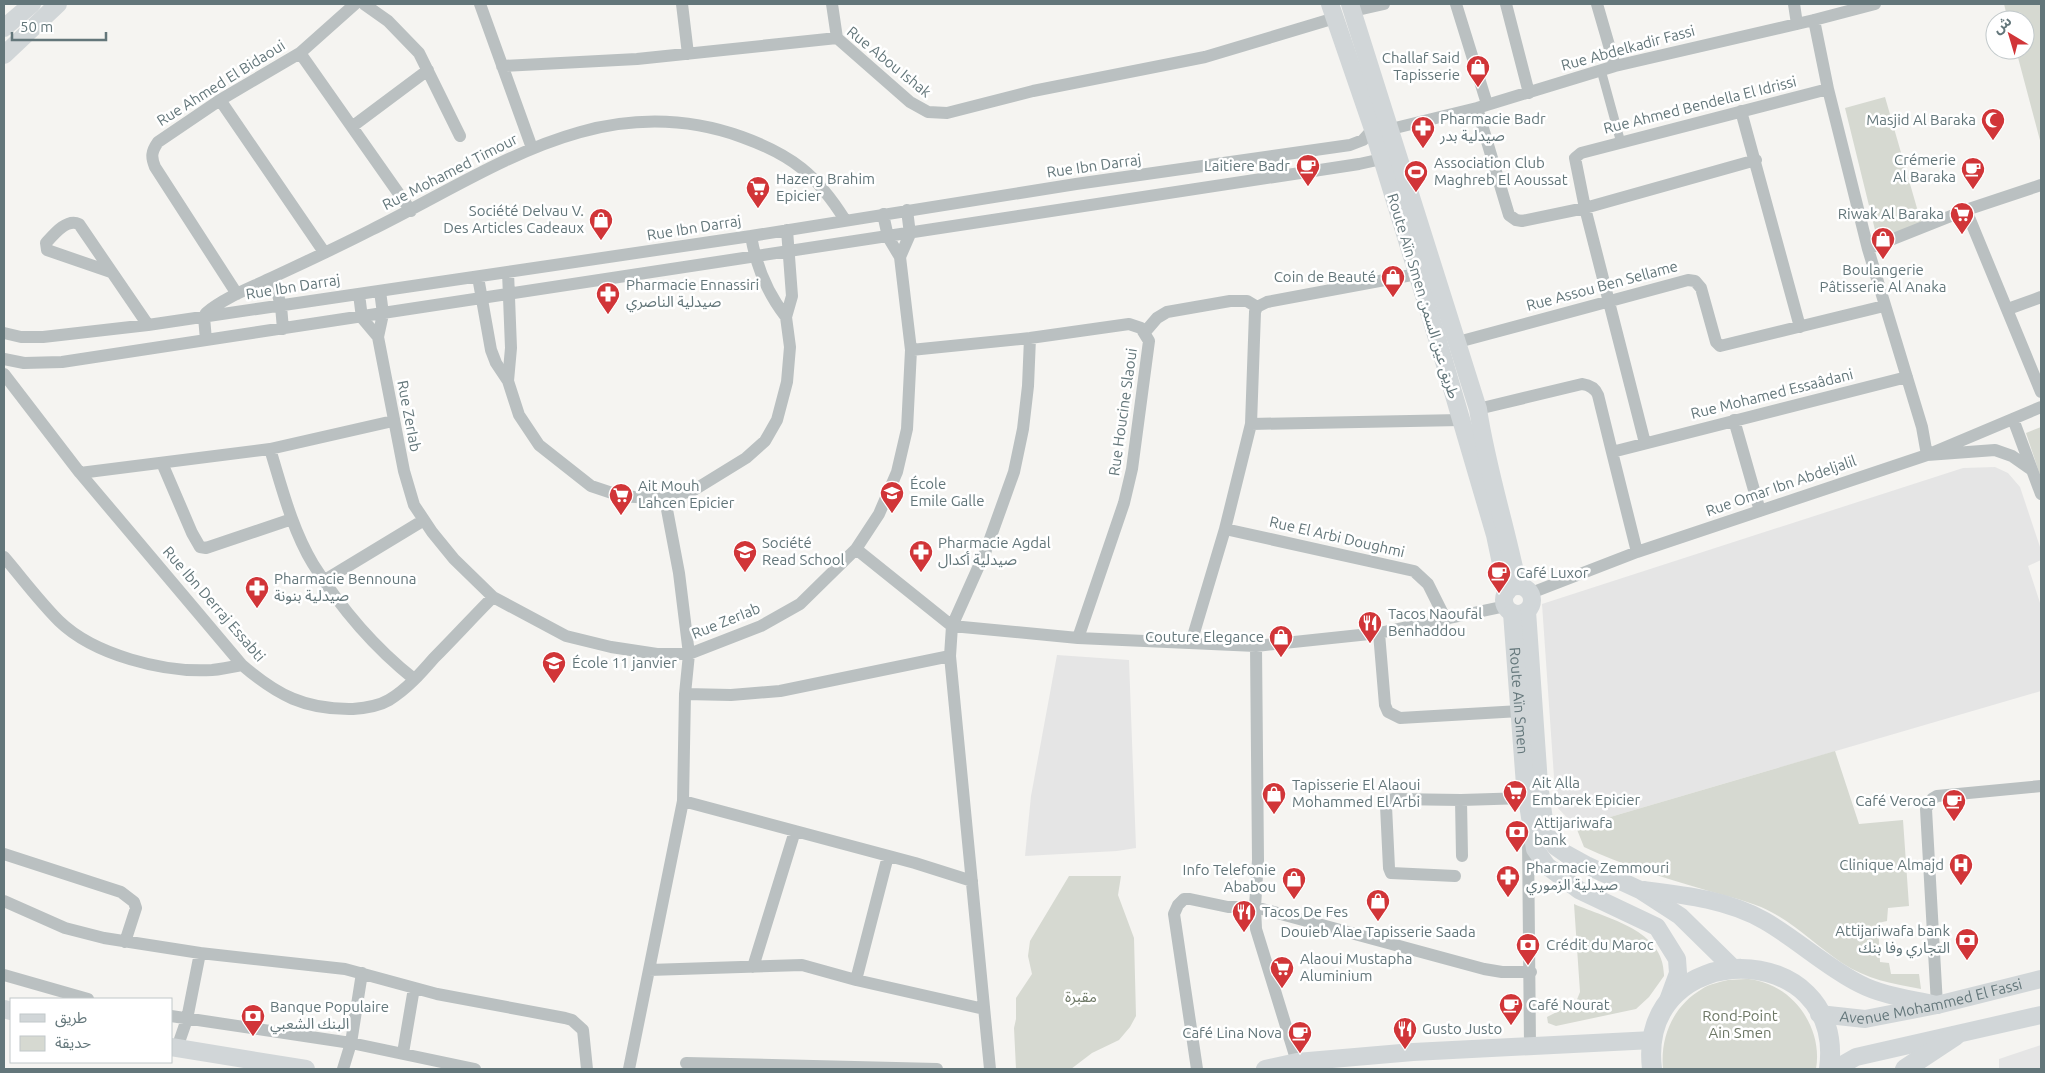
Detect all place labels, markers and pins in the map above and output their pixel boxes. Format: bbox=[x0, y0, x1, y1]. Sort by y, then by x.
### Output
place label: Challaf Said Tapisserie bbox=[1382, 49, 1460, 83]
shop icon: Challaf Said Tapisserie bbox=[1465, 54, 1491, 88]
mosque icon: Masjid Al Baraka bbox=[1980, 107, 2006, 141]
place label: Pharmacie Badr صيدلية بدر bbox=[1439, 110, 1546, 145]
place label: Masjid Al Baraka bbox=[1866, 111, 1976, 128]
pharmacy icon: Pharmacie Badr صيدلية بدر bbox=[1410, 115, 1436, 149]
place label: Crémerie Al Baraka bbox=[1893, 151, 1956, 185]
cafe icon: Laitiere Badr bbox=[1295, 153, 1321, 187]
place label: Association Club Maghreb El Aoussat bbox=[1434, 154, 1568, 188]
cafe icon: Crémerie Al Baraka bbox=[1960, 156, 1986, 190]
place label: Laitiere Badr bbox=[1204, 157, 1290, 174]
sports icon: Association Club Maghreb El Aoussat bbox=[1403, 159, 1429, 193]
place label: Hazerg Brahim Epicier bbox=[776, 170, 875, 204]
supermarket icon: Hazerg Brahim Epicier bbox=[745, 175, 771, 209]
supermarket icon: Riwak Al Baraka bbox=[1949, 201, 1975, 235]
place label: Société Delvau V. Des Articles Cadeaux bbox=[443, 202, 584, 236]
place label: Riwak Al Baraka bbox=[1838, 205, 1944, 222]
shop icon: Société Delvau V. Des Articles Cadeaux bbox=[588, 207, 614, 241]
shop icon: Boulangerie Pâtisserie Al Anaka bbox=[1870, 226, 1896, 260]
place label: Boulangerie Pâtisserie Al Anaka bbox=[1820, 261, 1946, 295]
shop icon: Coin de Beauté bbox=[1380, 264, 1406, 298]
place label: Coin de Beauté bbox=[1274, 268, 1376, 285]
place label: Pharmacie Ennassiri صيدلية الناصري bbox=[626, 276, 759, 313]
pharmacy icon: Pharmacie Ennassiri صيدلية الناصري bbox=[595, 281, 621, 315]
place label: École Emile Galle bbox=[910, 475, 984, 509]
place label: Ait Mouh Lahcen Epicier bbox=[638, 477, 735, 511]
school or university icon: École Emile Galle bbox=[879, 480, 905, 514]
supermarket icon: Ait Mouh Lahcen Epicier bbox=[608, 482, 634, 516]
place label: Société Read School bbox=[762, 534, 844, 568]
place label: Pharmacie Agdal صيدلية أكدال bbox=[938, 534, 1051, 569]
school or university icon: Société Read School bbox=[732, 539, 758, 573]
pharmacy icon: Pharmacie Agdal صيدلية أكدال bbox=[908, 539, 934, 573]
cafe icon: Café Luxor bbox=[1486, 560, 1512, 594]
place label: Café Luxor bbox=[1516, 564, 1589, 581]
place label: Pharmacie Bennouna صيدلية بنونة bbox=[274, 570, 416, 605]
pharmacy icon: Pharmacie Bennouna صيدلية بنونة bbox=[244, 575, 270, 609]
place label: Tacos Naoufal Benhaddou bbox=[1388, 605, 1482, 639]
restaurant icon: Tacos Naoufal Benhaddou bbox=[1357, 610, 1383, 644]
shop icon: Couture Elegance bbox=[1268, 624, 1294, 658]
place label: Couture Elegance bbox=[1145, 628, 1264, 645]
school or university icon: École 11 janvier bbox=[541, 650, 567, 684]
place label: École 11 janvier bbox=[572, 654, 677, 671]
place label: Ait Alla Embarek Epicier bbox=[1532, 774, 1641, 808]
place label: Tapisserie El Alaoui Mohammed El Arbi bbox=[1292, 776, 1420, 810]
supermarket icon: Ait Alla Embarek Epicier bbox=[1502, 779, 1528, 813]
shop icon: Tapisserie El Alaoui Mohammed El Arbi bbox=[1261, 781, 1287, 815]
cafe icon: Café Veroca bbox=[1941, 788, 1967, 822]
place label: Café Veroca bbox=[1855, 792, 1936, 809]
place label: Attijariwafa bank bbox=[1534, 814, 1613, 848]
bank icon: Attijariwafa bank bbox=[1504, 819, 1530, 853]
hospital icon: Clinique Almajd bbox=[1948, 852, 1974, 886]
place label: Clinique Almajd bbox=[1839, 856, 1944, 873]
place label: Pharmacie Zemmouri صيدلية الزموري bbox=[1526, 859, 1669, 896]
place label: Info Telefonie Ababou bbox=[1183, 861, 1276, 895]
pharmacy icon: Pharmacie Zemmouri صيدلية الزموري bbox=[1495, 864, 1521, 898]
shop icon: Info Telefonie Ababou bbox=[1281, 866, 1307, 900]
shop icon: Douieb Alae Tapisserie Saada bbox=[1365, 888, 1391, 922]
restaurant icon: Tacos De Fes bbox=[1231, 899, 1257, 933]
place label: Tacos De Fes bbox=[1262, 903, 1348, 920]
place label: Attijariwafa bank التجاري وفا بنك bbox=[1835, 922, 1950, 959]
place label: Douieb Alae Tapisserie Saada bbox=[1280, 923, 1476, 940]
bank icon: Attijariwafa bank التجاري وفا بنك bbox=[1954, 927, 1980, 961]
bank icon: Crédit du Maroc bbox=[1515, 932, 1541, 966]
place label: Crédit du Maroc bbox=[1546, 936, 1654, 953]
place label: Alaoui Mustapha Aluminium bbox=[1300, 950, 1413, 984]
supermarket icon: Alaoui Mustapha Aluminium bbox=[1269, 955, 1295, 989]
cafe icon: Café Nourat bbox=[1498, 992, 1524, 1026]
place label: Café Nourat bbox=[1528, 996, 1610, 1013]
place label: Banque Populaire البنك الشعبي bbox=[270, 998, 389, 1035]
bank icon: Banque Populaire البنك الشعبي bbox=[240, 1003, 266, 1037]
restaurant icon: Gusto Justo bbox=[1392, 1016, 1418, 1050]
cafe icon: Café Lina Nova bbox=[1287, 1020, 1313, 1054]
place label: Gusto Justo bbox=[1422, 1020, 1502, 1037]
place label: Café Lina Nova bbox=[1182, 1024, 1282, 1041]

